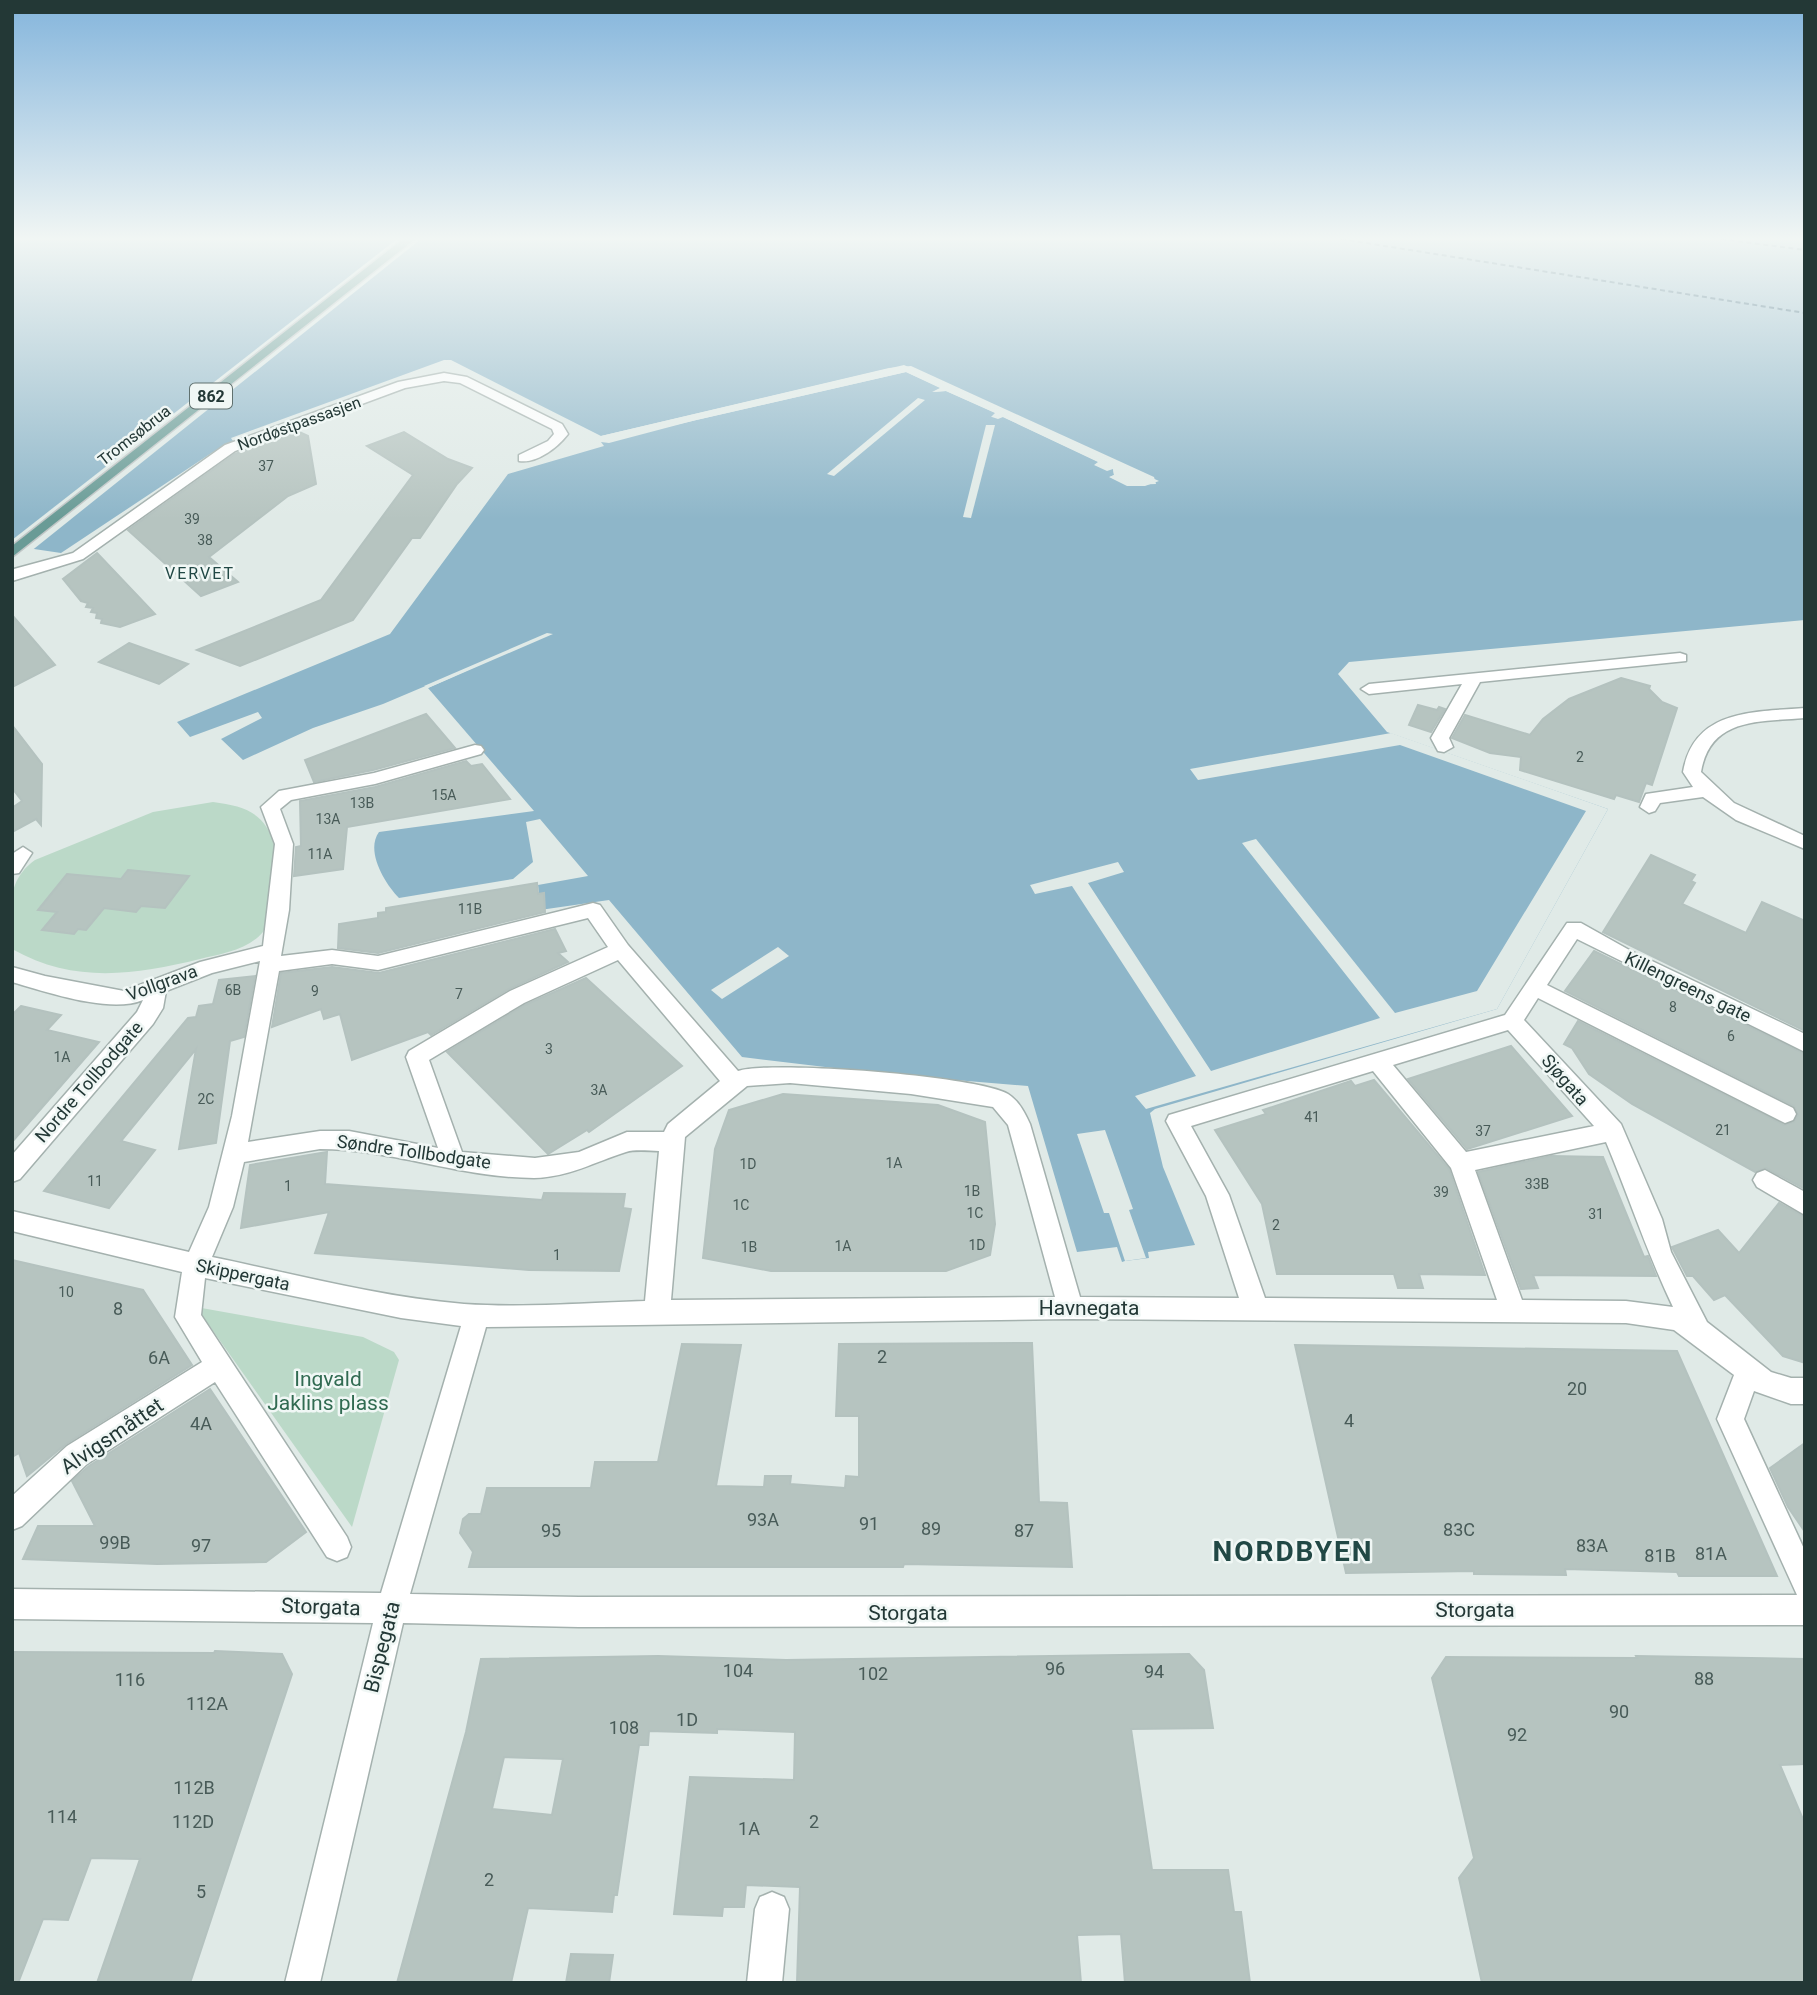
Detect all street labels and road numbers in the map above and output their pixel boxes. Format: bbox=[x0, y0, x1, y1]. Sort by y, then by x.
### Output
road number: 862 bbox=[190, 384, 232, 408]
street label: Nordøstpassasjen bbox=[235, 392, 363, 455]
street label: Tromsøbrua bbox=[94, 401, 174, 470]
street label: Killengreens gate bbox=[1622, 947, 1755, 1026]
street label: Vollgrava bbox=[123, 960, 200, 1005]
street label: Nordre Tollbodgate bbox=[30, 1017, 147, 1146]
street label: Sjøgata bbox=[1538, 1050, 1593, 1109]
street label: Søndre Tollbodgate bbox=[336, 1130, 492, 1173]
street label: Skippergata bbox=[194, 1254, 292, 1295]
street label: Havnegata bbox=[1039, 1296, 1139, 1320]
street label: Alvigsmåttet bbox=[56, 1393, 168, 1479]
street label: Storgata bbox=[281, 1594, 361, 1620]
street label: Storgata bbox=[1435, 1598, 1515, 1622]
street label: Bispegata bbox=[359, 1599, 405, 1695]
street label: Storgata bbox=[868, 1601, 948, 1625]

